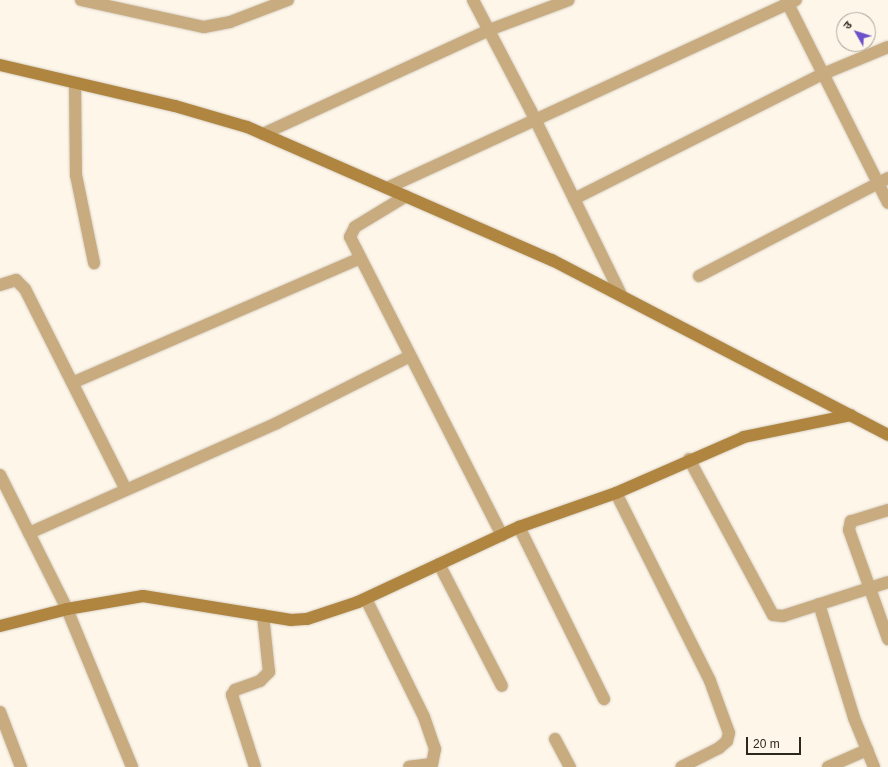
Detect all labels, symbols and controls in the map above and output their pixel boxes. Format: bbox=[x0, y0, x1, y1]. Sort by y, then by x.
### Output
north arrow bbox=[836, 12, 876, 52]
text: उ bbox=[841, 19, 854, 31]
scale bar bbox=[748, 729, 803, 755]
text: 20 m bbox=[753, 737, 780, 751]

